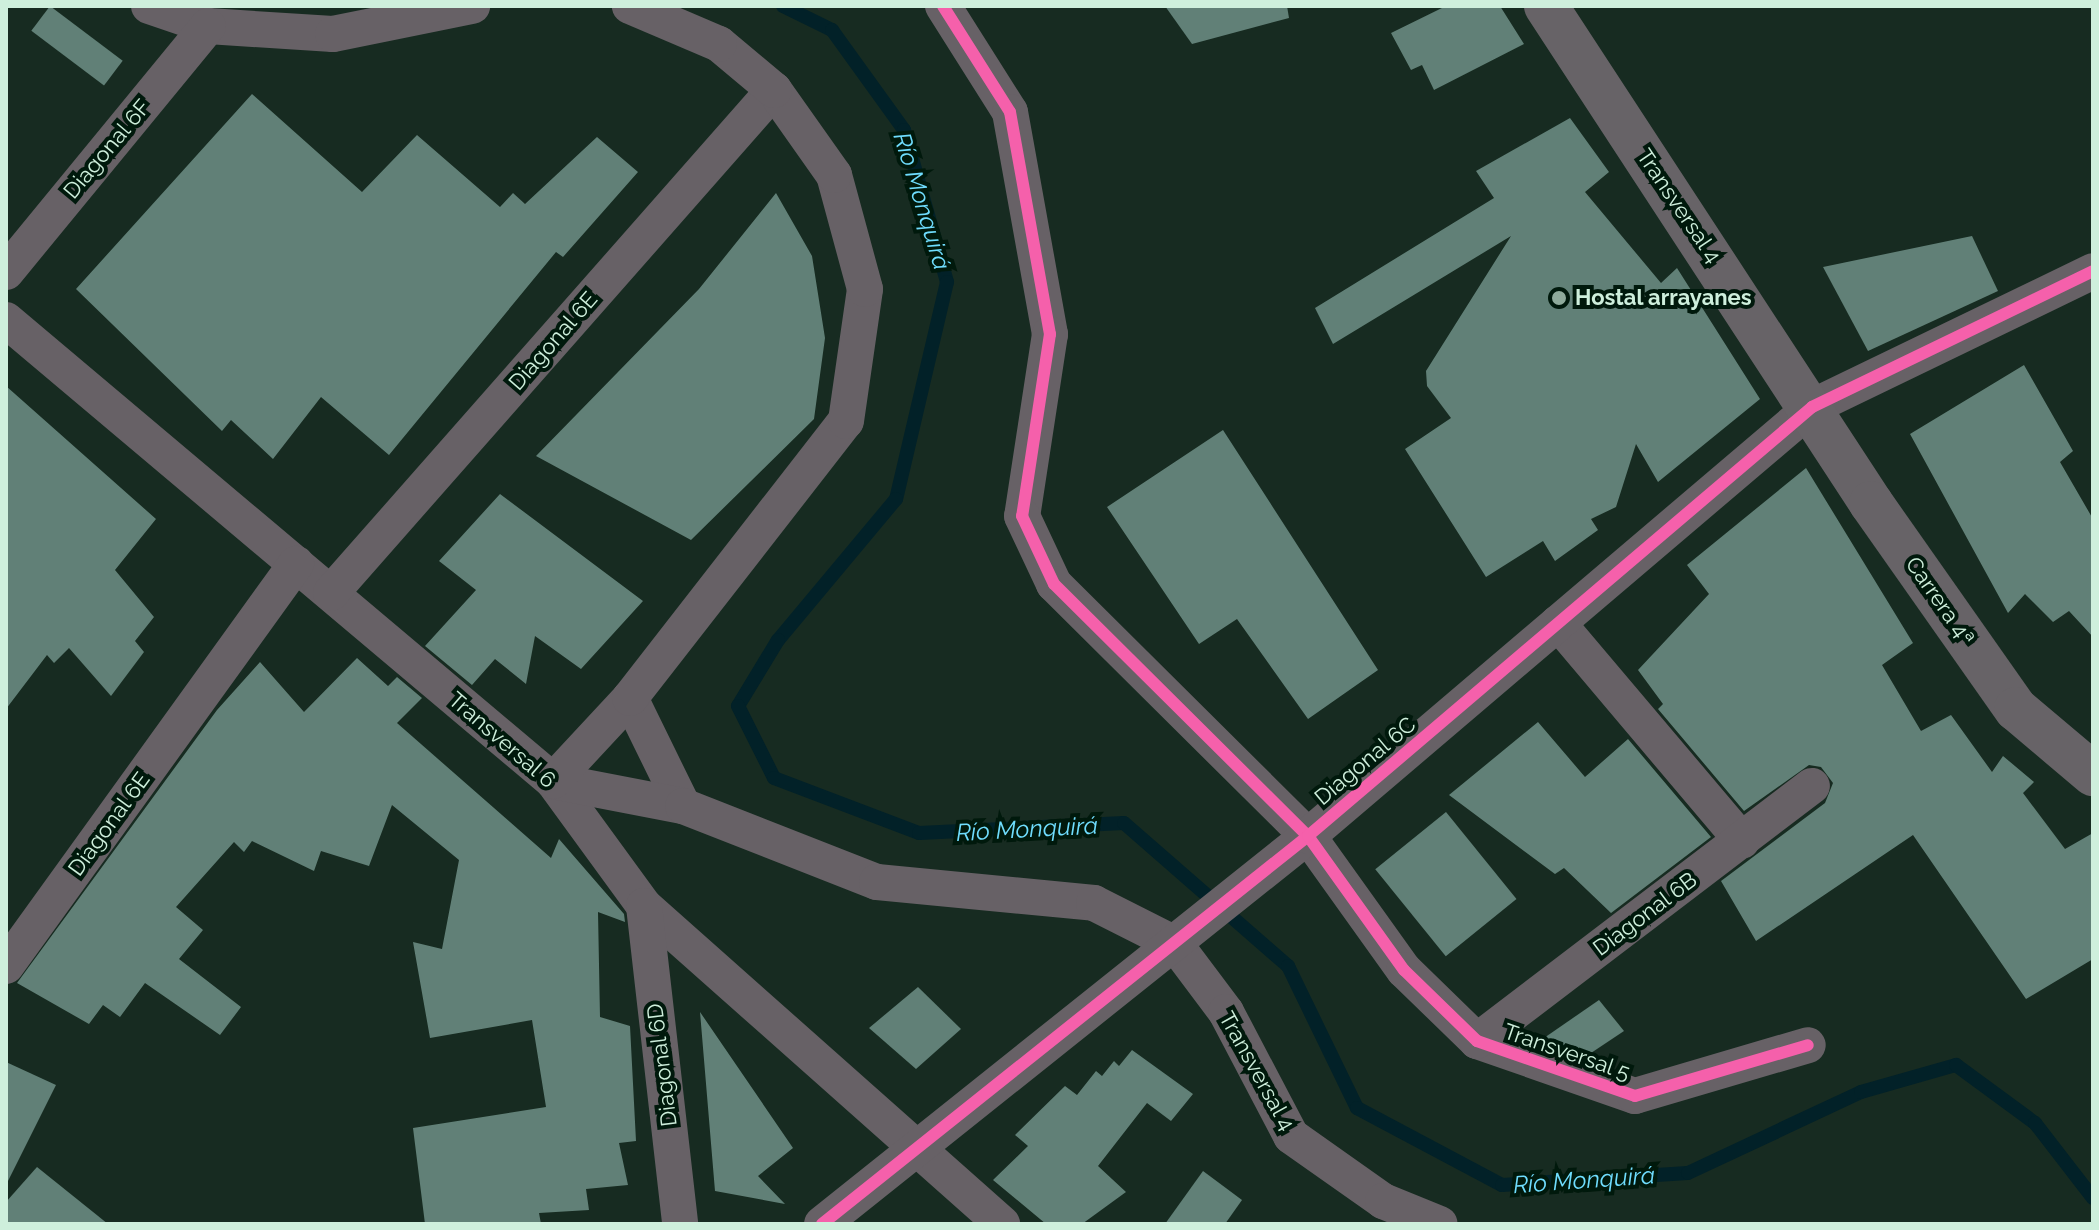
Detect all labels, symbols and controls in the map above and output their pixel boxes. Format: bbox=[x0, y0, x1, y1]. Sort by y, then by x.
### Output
street label: Diagonal 6F bbox=[58, 94, 156, 204]
water label: Río Monquirá bbox=[887, 129, 957, 273]
street label: Transversal 4 bbox=[1631, 144, 1727, 268]
place label: Hostal arrayanes bbox=[1575, 285, 1752, 311]
street label: Diagonal 6E bbox=[503, 286, 603, 396]
marker: Hostal arrayanes bbox=[1550, 289, 1568, 307]
street label: Carrera 4ª bbox=[1900, 552, 1980, 650]
street label: Transversal 6 bbox=[443, 686, 561, 794]
street label: Diagonal 6C bbox=[1309, 711, 1421, 811]
street label: Diagonal 6E bbox=[62, 767, 156, 881]
water label: Río Monquirá bbox=[955, 811, 1099, 847]
street label: Diagonal 6B bbox=[1588, 866, 1702, 962]
street label: Diagonal 6D bbox=[641, 1002, 683, 1128]
street label: Transversal 4 bbox=[1213, 1007, 1301, 1135]
street label: Transversal 5 bbox=[1500, 1018, 1634, 1086]
water label: Río Monquirá bbox=[1512, 1161, 1656, 1199]

